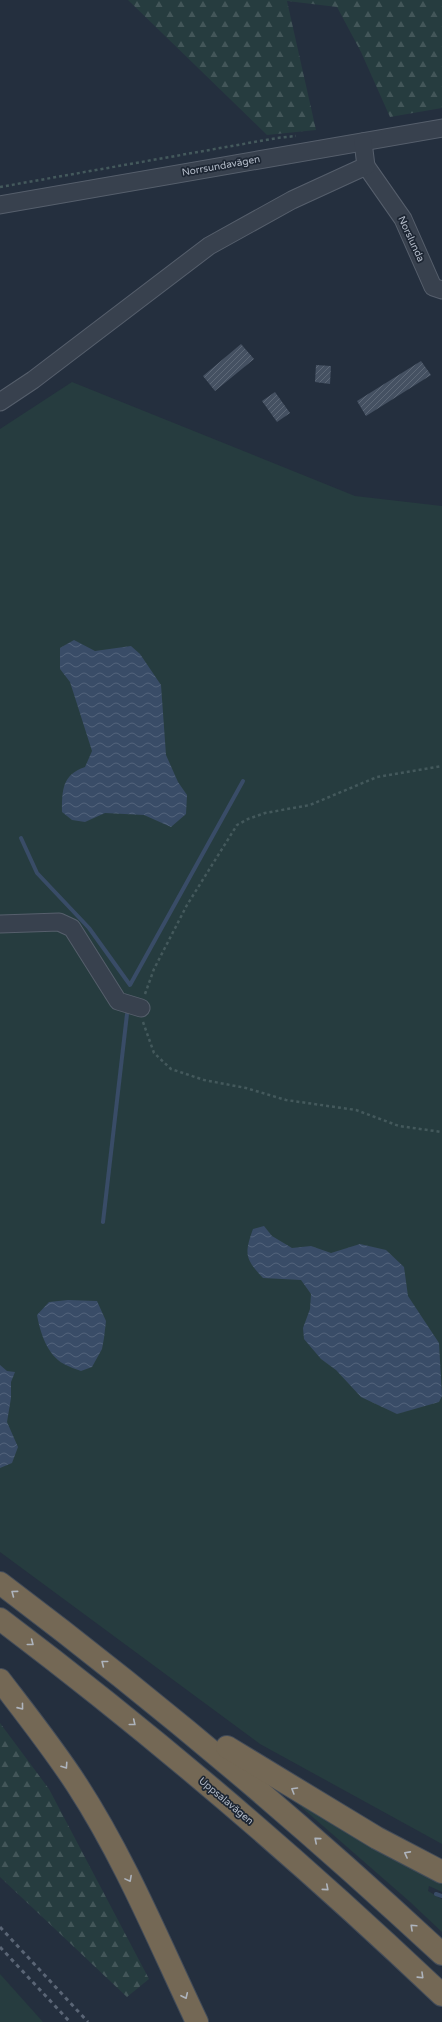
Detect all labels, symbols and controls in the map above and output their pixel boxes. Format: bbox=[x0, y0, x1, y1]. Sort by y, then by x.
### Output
street label: Norrsundavägen bbox=[181, 153, 261, 179]
street label: Norslunda bbox=[395, 214, 427, 264]
one-way arrow bbox=[12, 1591, 19, 1598]
one-way arrow bbox=[27, 1638, 34, 1646]
one-way arrow bbox=[102, 1660, 109, 1667]
one-way arrow bbox=[17, 1702, 24, 1710]
one-way arrow bbox=[129, 1719, 136, 1726]
one-way arrow bbox=[60, 1762, 67, 1769]
street label: Uppsalavägen bbox=[196, 1775, 256, 1827]
one-way arrow bbox=[291, 1787, 298, 1794]
one-way arrow bbox=[314, 1837, 322, 1844]
one-way arrow bbox=[404, 1851, 411, 1859]
one-way arrow bbox=[125, 1875, 132, 1882]
one-way arrow bbox=[321, 1883, 328, 1890]
one-way arrow bbox=[411, 1925, 418, 1932]
one-way arrow bbox=[416, 1971, 424, 1979]
one-way arrow bbox=[180, 1992, 188, 2000]

